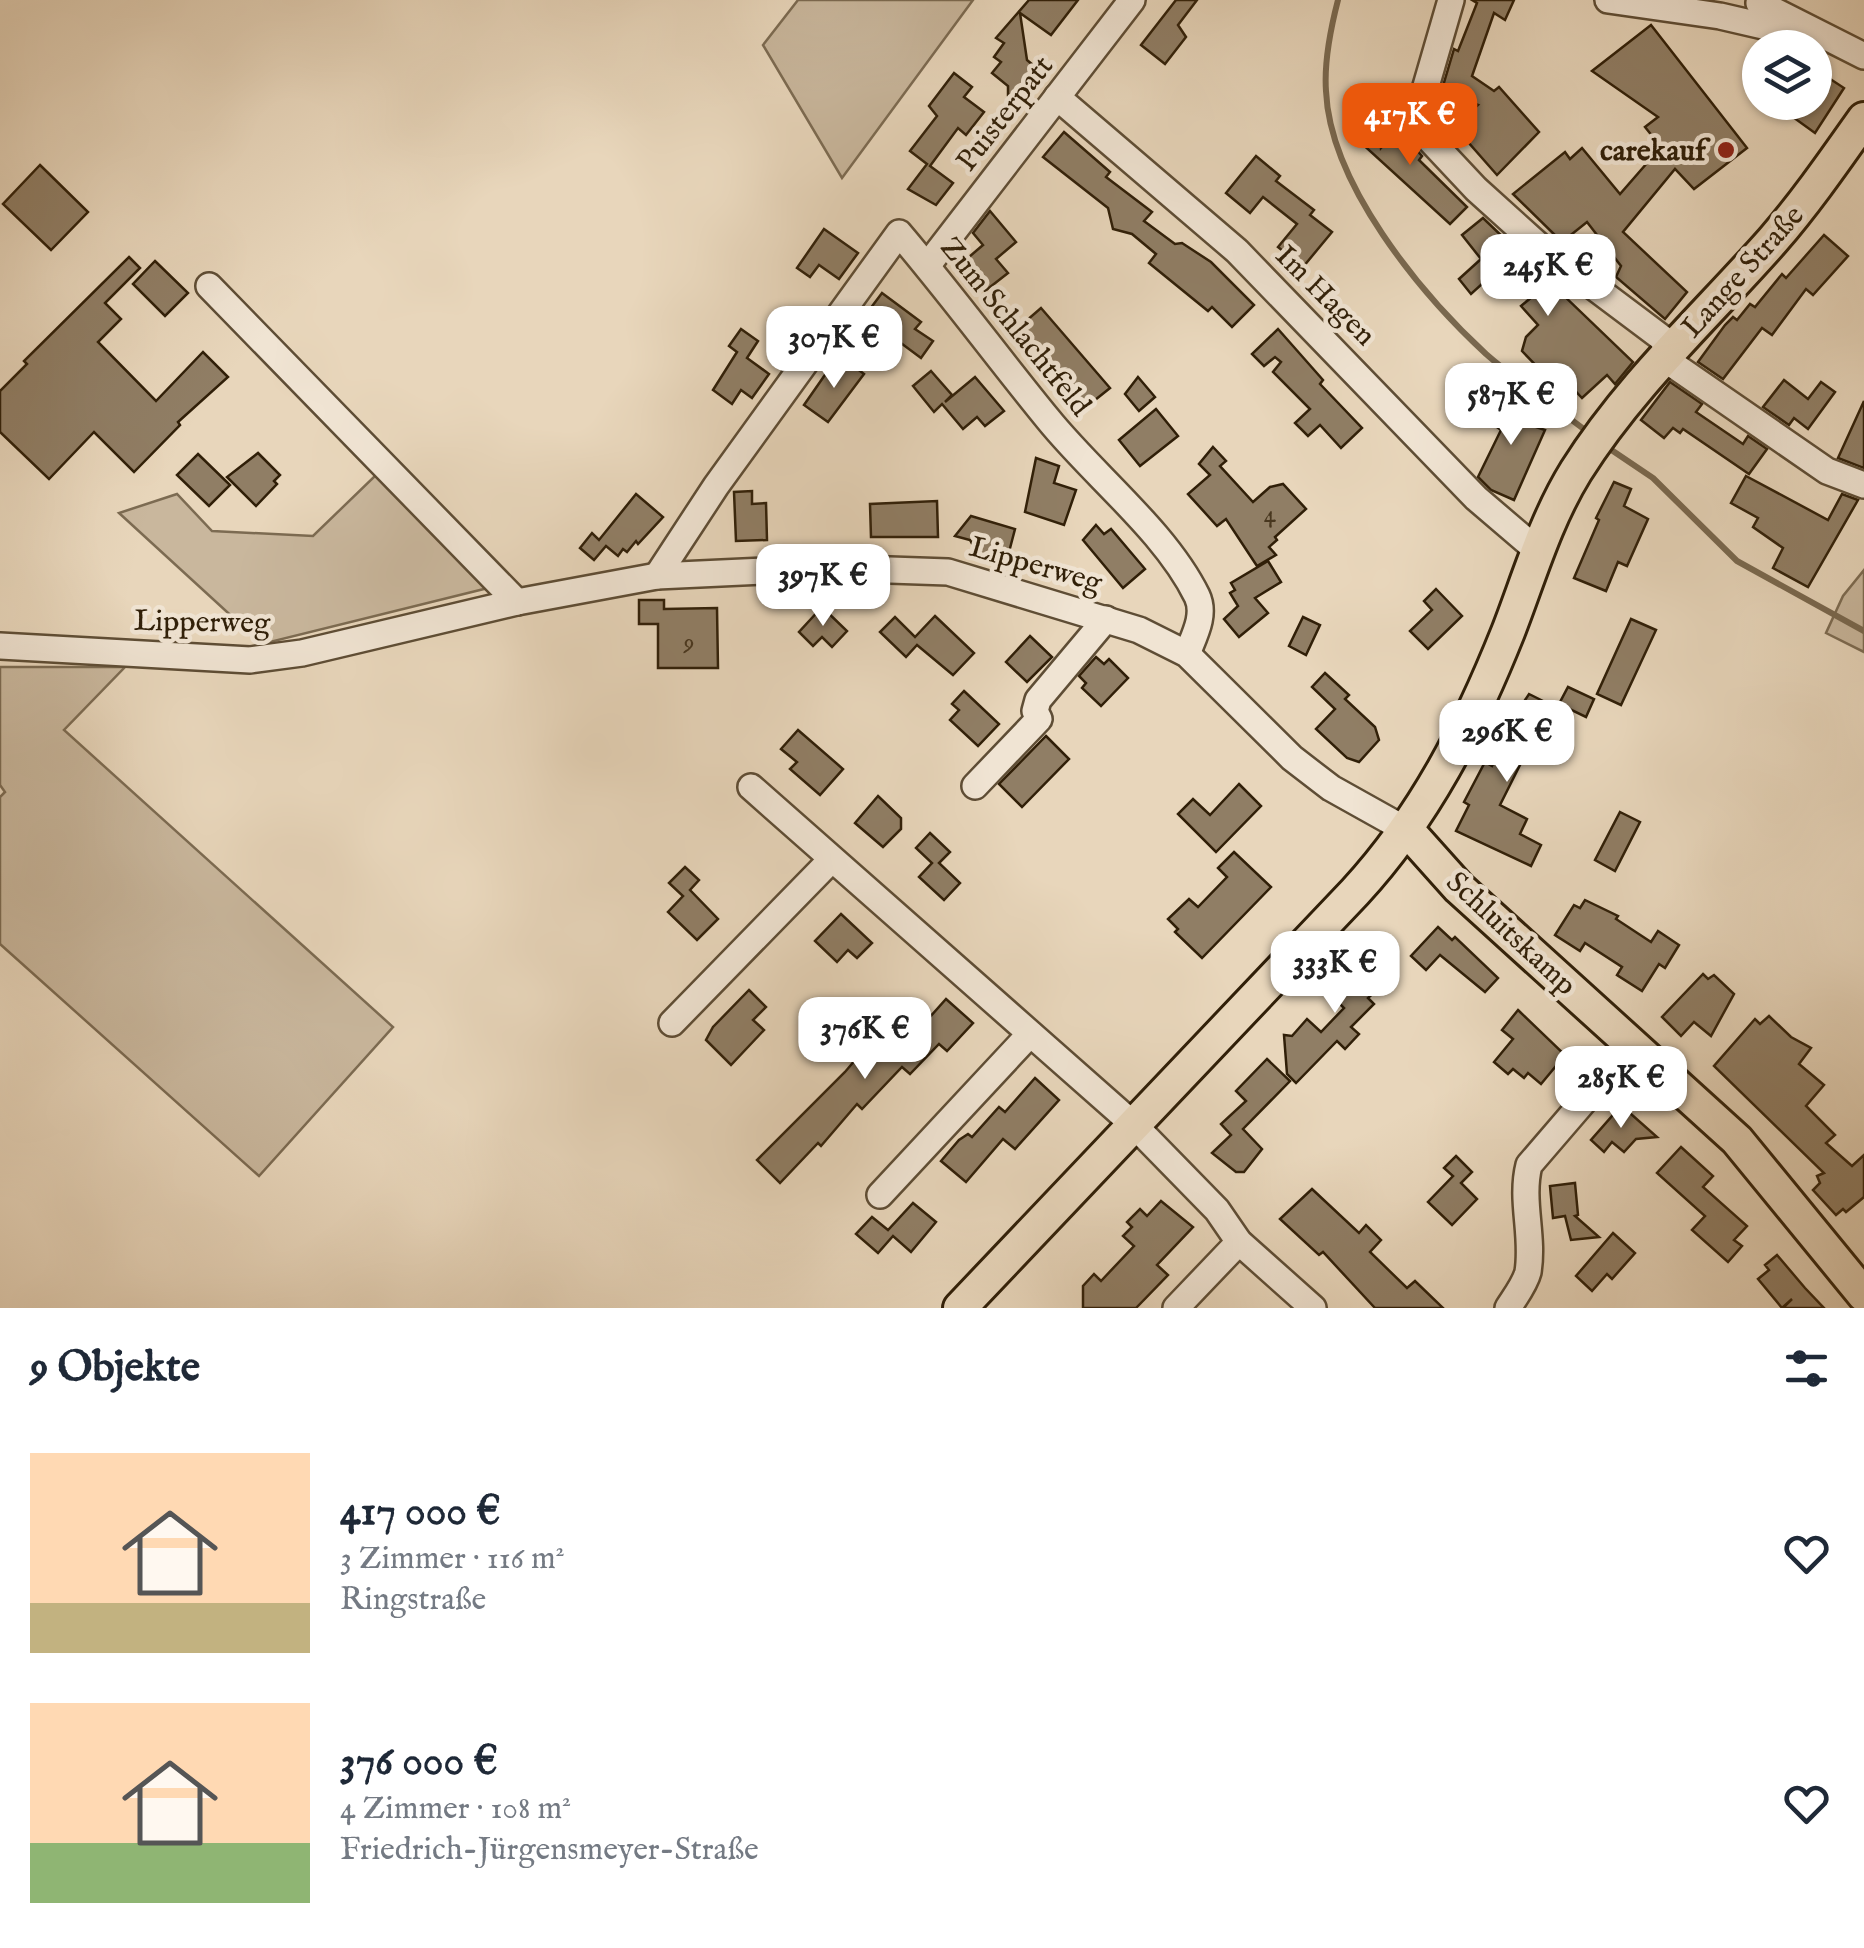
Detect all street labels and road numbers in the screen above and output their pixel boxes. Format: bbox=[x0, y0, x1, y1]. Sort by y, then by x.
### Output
street label: Puisterpatt bbox=[949, 49, 1063, 180]
street label: Lange Straße bbox=[1674, 198, 1813, 347]
street label: Zum Schlachtfeld bbox=[931, 230, 1099, 425]
street label: Im Hagen bbox=[1266, 238, 1383, 355]
street label: Lipperweg bbox=[965, 529, 1107, 603]
street label: Lipperweg bbox=[134, 603, 271, 643]
street label: Schluitskamp bbox=[1437, 864, 1584, 1005]

